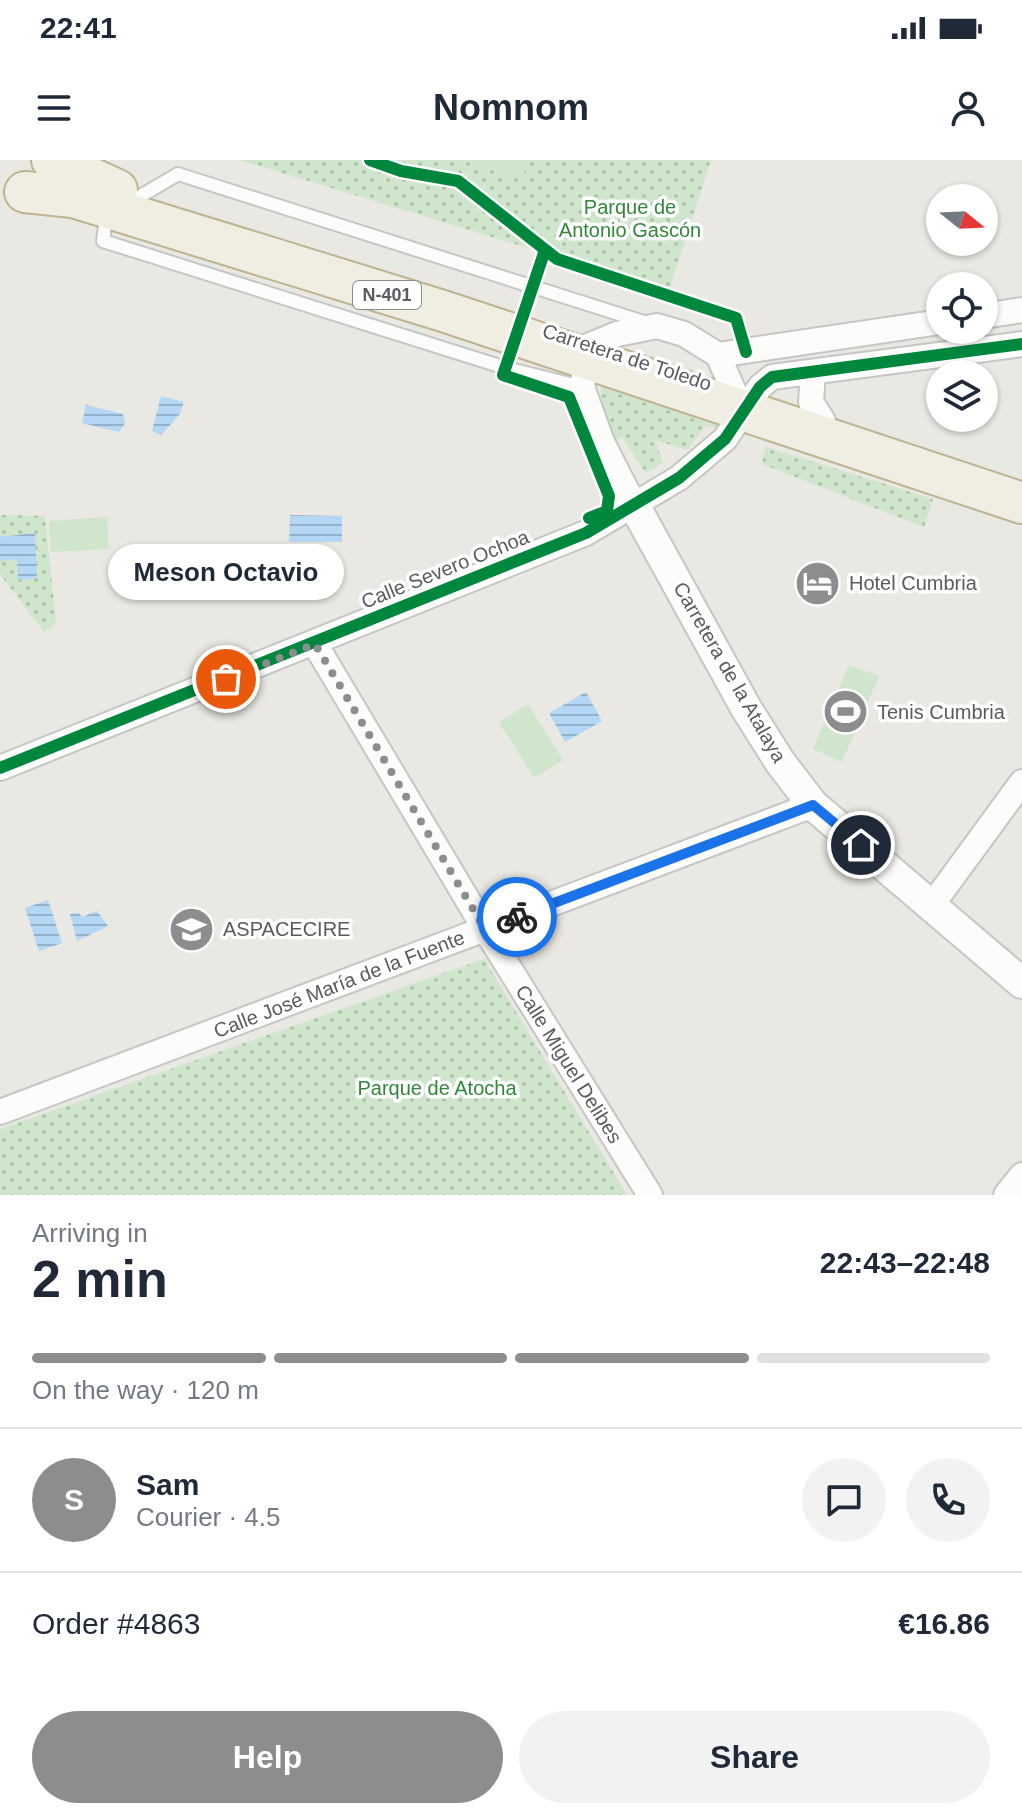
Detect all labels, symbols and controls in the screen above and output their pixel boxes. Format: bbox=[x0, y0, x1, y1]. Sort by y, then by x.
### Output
text: 22:41 bbox=[40, 11, 117, 44]
icon: menu bbox=[32, 86, 76, 130]
icon: person bbox=[946, 86, 990, 130]
text: Nomnom bbox=[433, 87, 589, 128]
north arrow bbox=[926, 184, 998, 256]
map controls bbox=[926, 184, 998, 432]
park label: Parque de Antonio Gascón bbox=[559, 196, 701, 241]
button: locate bbox=[926, 272, 998, 344]
road number: N-401 bbox=[353, 281, 421, 309]
street label: Carretera de Toledo bbox=[540, 319, 714, 395]
button: layers bbox=[926, 360, 998, 432]
street label: Calle Severo Ochoa bbox=[358, 525, 533, 613]
callout: Meson Octavio bbox=[108, 543, 344, 599]
text: Meson Octavio bbox=[134, 557, 318, 587]
hotel icon: Hotel Cumbria bbox=[794, 559, 842, 607]
place label: Hotel Cumbria bbox=[849, 572, 978, 594]
street label: Carretera de la Atalaya bbox=[669, 578, 791, 767]
pin bbox=[192, 645, 260, 713]
icon: bag bbox=[204, 657, 248, 701]
sports icon: Tenis Cumbria bbox=[822, 688, 870, 736]
place label: Tenis Cumbria bbox=[877, 701, 1006, 723]
pin bbox=[827, 811, 895, 879]
icon: home bbox=[839, 823, 883, 867]
courier bbox=[477, 877, 557, 957]
icon: bike bbox=[495, 895, 539, 939]
school or university icon: ASPACECIRE bbox=[168, 905, 216, 953]
place label: ASPACECIRE bbox=[223, 918, 350, 940]
street label: Calle José María de la Fuente bbox=[211, 926, 467, 1042]
street label: Calle Miguel Delibes bbox=[511, 981, 627, 1147]
park label: Parque de Atocha bbox=[357, 1077, 517, 1099]
text: Arriving in bbox=[32, 1218, 148, 1248]
text: 22:43–22:48 bbox=[820, 1246, 990, 1279]
text: 2 min bbox=[32, 1250, 168, 1308]
text: On the way · 120 m bbox=[32, 1375, 259, 1405]
button: chat bbox=[802, 1458, 886, 1542]
button: phone bbox=[906, 1458, 990, 1542]
text: Sam bbox=[136, 1468, 199, 1501]
text: S bbox=[64, 1483, 84, 1516]
text: Courier · 4.5 bbox=[136, 1502, 281, 1532]
text: Order #4863 bbox=[32, 1607, 200, 1640]
text: €16.86 bbox=[898, 1607, 990, 1640]
button: Help bbox=[32, 1711, 503, 1803]
button: Share bbox=[519, 1711, 990, 1803]

